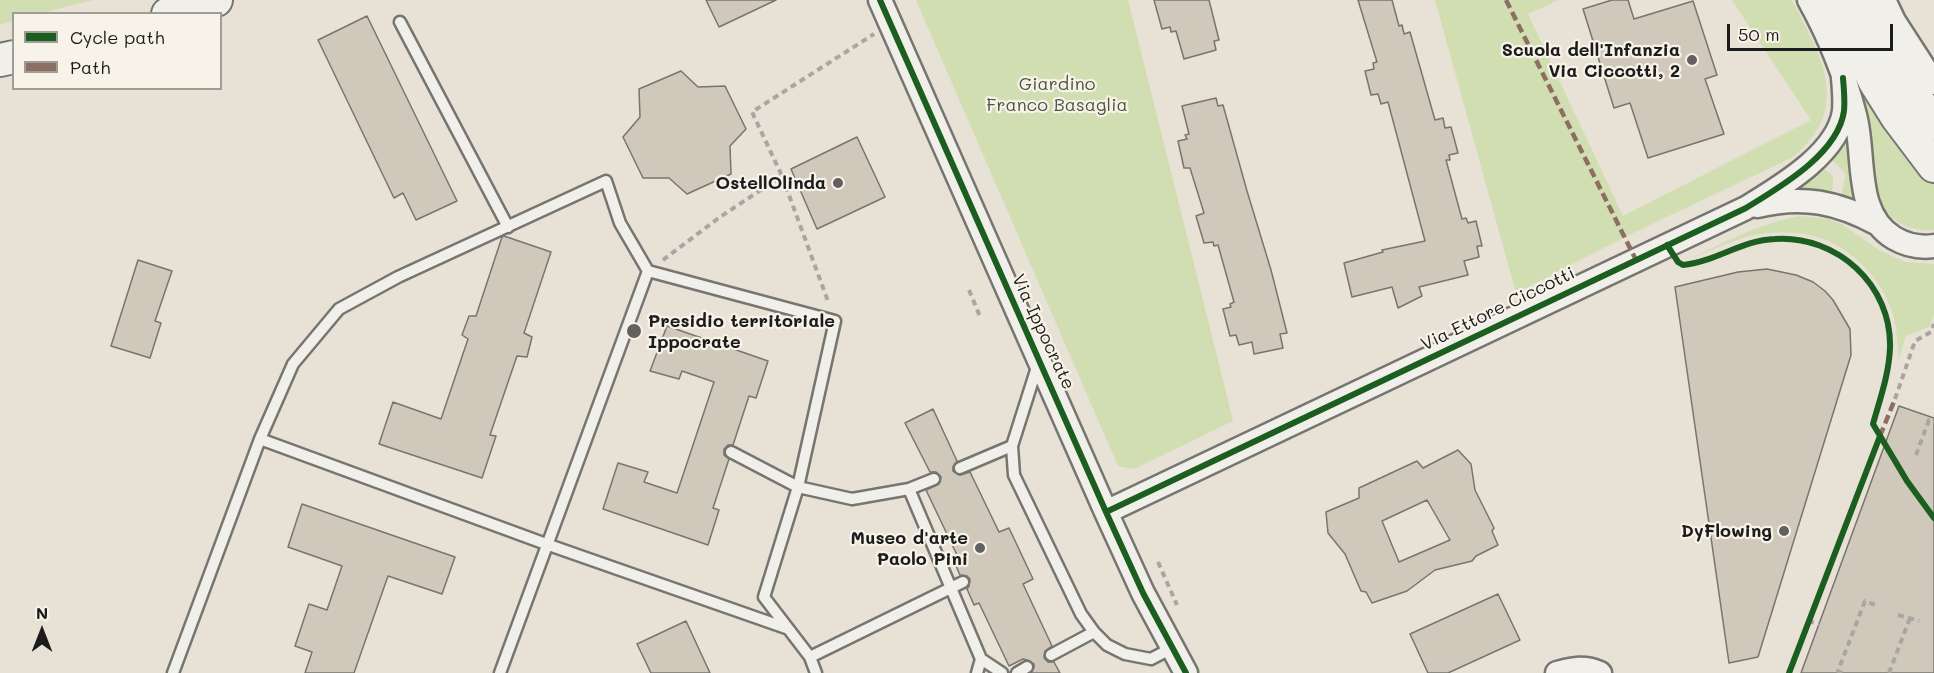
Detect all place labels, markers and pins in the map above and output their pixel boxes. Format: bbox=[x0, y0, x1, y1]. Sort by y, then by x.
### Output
place label: Scuola dell'Infanzia Via Ciccotti, 2 bbox=[1502, 39, 1680, 82]
marker: Scuola dell'Infanzia Via Ciccotti, 2 bbox=[1685, 53, 1699, 67]
place label: OstellOlinda bbox=[716, 172, 826, 194]
marker: OstellOlinda bbox=[831, 176, 845, 190]
place label: Presidio territoriale Ippocrate bbox=[648, 310, 835, 352]
marker: Presidio territoriale Ippocrate bbox=[625, 322, 643, 340]
place label: DyFlowing bbox=[1681, 520, 1772, 542]
marker: DyFlowing bbox=[1777, 524, 1791, 538]
place label: Museo d'arte Paolo Pini bbox=[851, 527, 968, 570]
marker: Museo d'arte Paolo Pini bbox=[973, 541, 987, 555]

